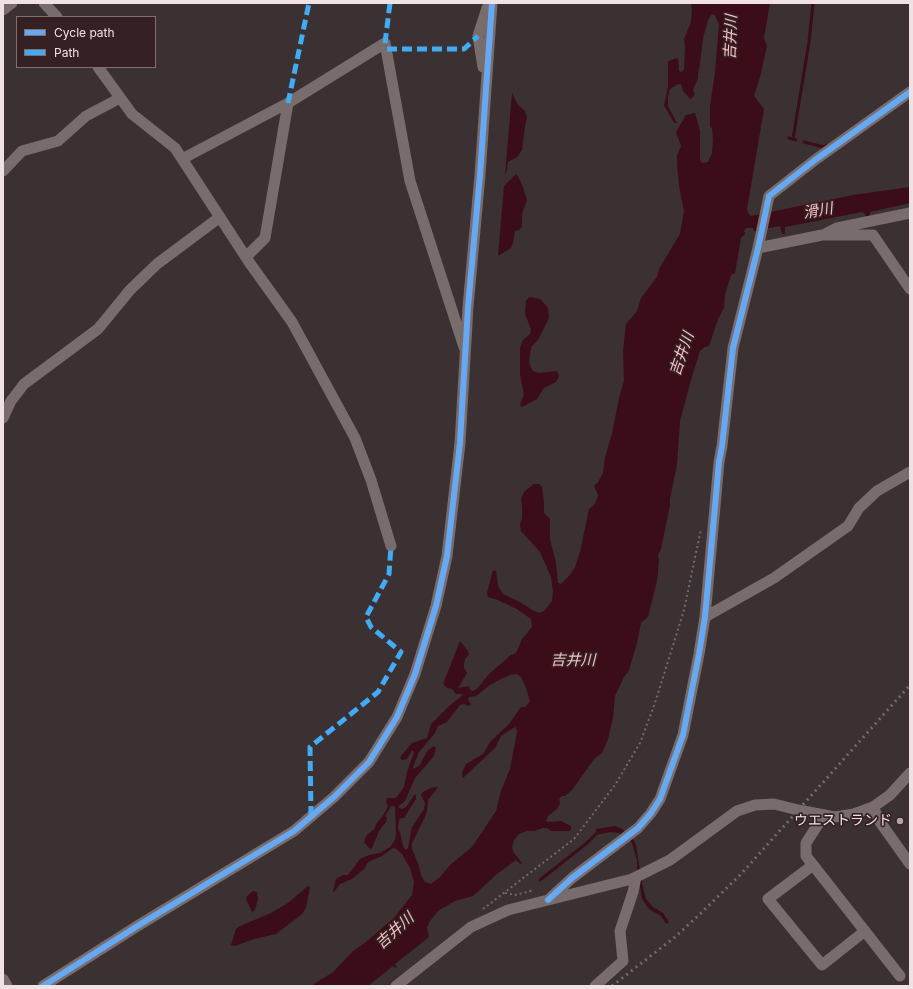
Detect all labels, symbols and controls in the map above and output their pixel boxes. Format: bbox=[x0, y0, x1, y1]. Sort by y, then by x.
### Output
water label: 吉井川 bbox=[721, 14, 741, 60]
legend bbox=[16, 16, 156, 68]
text: Cycle path bbox=[54, 25, 115, 40]
text: Path bbox=[54, 45, 79, 60]
water label: 滑川 bbox=[802, 200, 834, 222]
water label: 吉井川 bbox=[666, 330, 698, 378]
water label: 吉井川 bbox=[551, 651, 595, 669]
place label: ウエストランド bbox=[794, 813, 892, 829]
marker: ウエストランド bbox=[895, 816, 905, 826]
water label: 吉井川 bbox=[372, 909, 418, 953]

